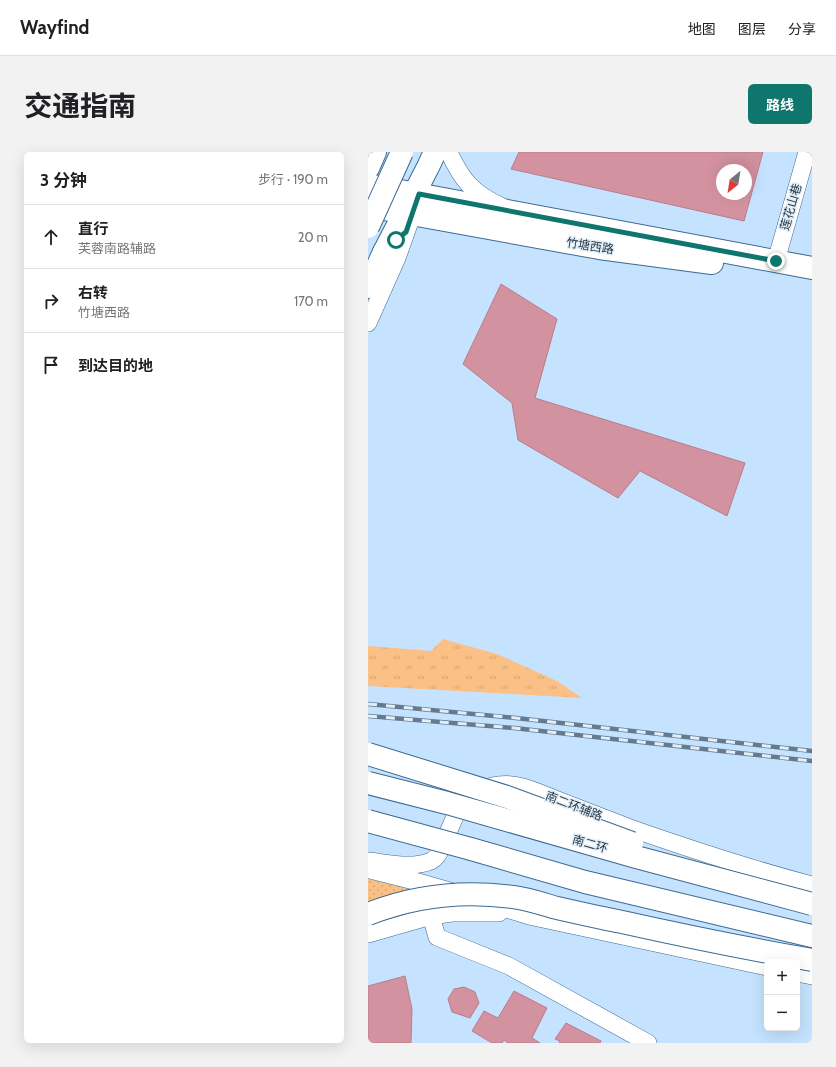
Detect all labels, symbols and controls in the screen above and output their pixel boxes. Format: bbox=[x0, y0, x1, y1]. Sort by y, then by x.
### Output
text: Wayfind bbox=[20, 16, 89, 39]
text: 地图 bbox=[688, 20, 716, 38]
text: 图层 bbox=[738, 20, 766, 38]
text: 分享 bbox=[788, 20, 816, 38]
button: 路线 bbox=[748, 84, 812, 124]
text: 交通指南 bbox=[24, 89, 136, 123]
north arrow bbox=[716, 164, 752, 200]
text: 3 分钟 bbox=[40, 170, 87, 190]
text: 步行 · 190 m bbox=[258, 171, 328, 187]
street label: 莲花山巷 bbox=[777, 182, 804, 232]
text: 直行 bbox=[78, 220, 108, 238]
icon: ahead bbox=[40, 226, 62, 248]
text: 20 m bbox=[298, 229, 328, 245]
route start bbox=[387, 231, 405, 249]
street label: 竹塘西路 bbox=[565, 234, 615, 257]
text: 芙蓉南路辅路 bbox=[78, 240, 156, 256]
route end bbox=[767, 252, 785, 270]
text: 右转 bbox=[78, 284, 108, 302]
icon: right bbox=[40, 290, 62, 312]
text: 170 m bbox=[294, 293, 328, 309]
text: 竹塘西路 bbox=[78, 304, 130, 320]
icon: arrive bbox=[40, 354, 62, 376]
text: 到达目的地 bbox=[78, 357, 153, 375]
street label: 南二环辅路 bbox=[543, 788, 605, 823]
street label: 南二环 bbox=[571, 831, 610, 856]
map controls bbox=[764, 959, 800, 1031]
button: + bbox=[764, 959, 800, 995]
button: − bbox=[764, 995, 800, 1031]

